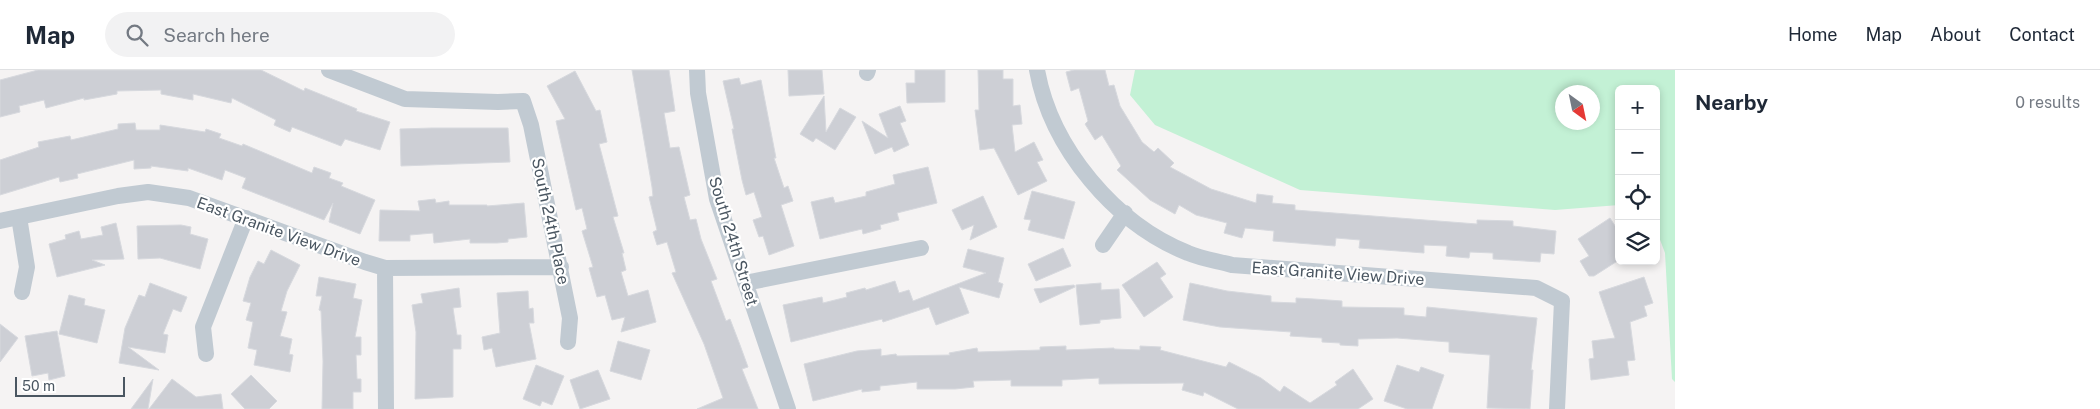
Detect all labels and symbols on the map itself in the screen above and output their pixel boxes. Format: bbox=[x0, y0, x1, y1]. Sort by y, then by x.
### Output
north arrow bbox=[1555, 85, 1600, 130]
street label: South 24th Place bbox=[528, 156, 573, 286]
street label: South 24th Street bbox=[705, 174, 762, 308]
street label: East Granite View Drive bbox=[194, 193, 363, 270]
street label: East Granite View Drive bbox=[1251, 258, 1425, 289]
scale bar bbox=[15, 374, 125, 397]

